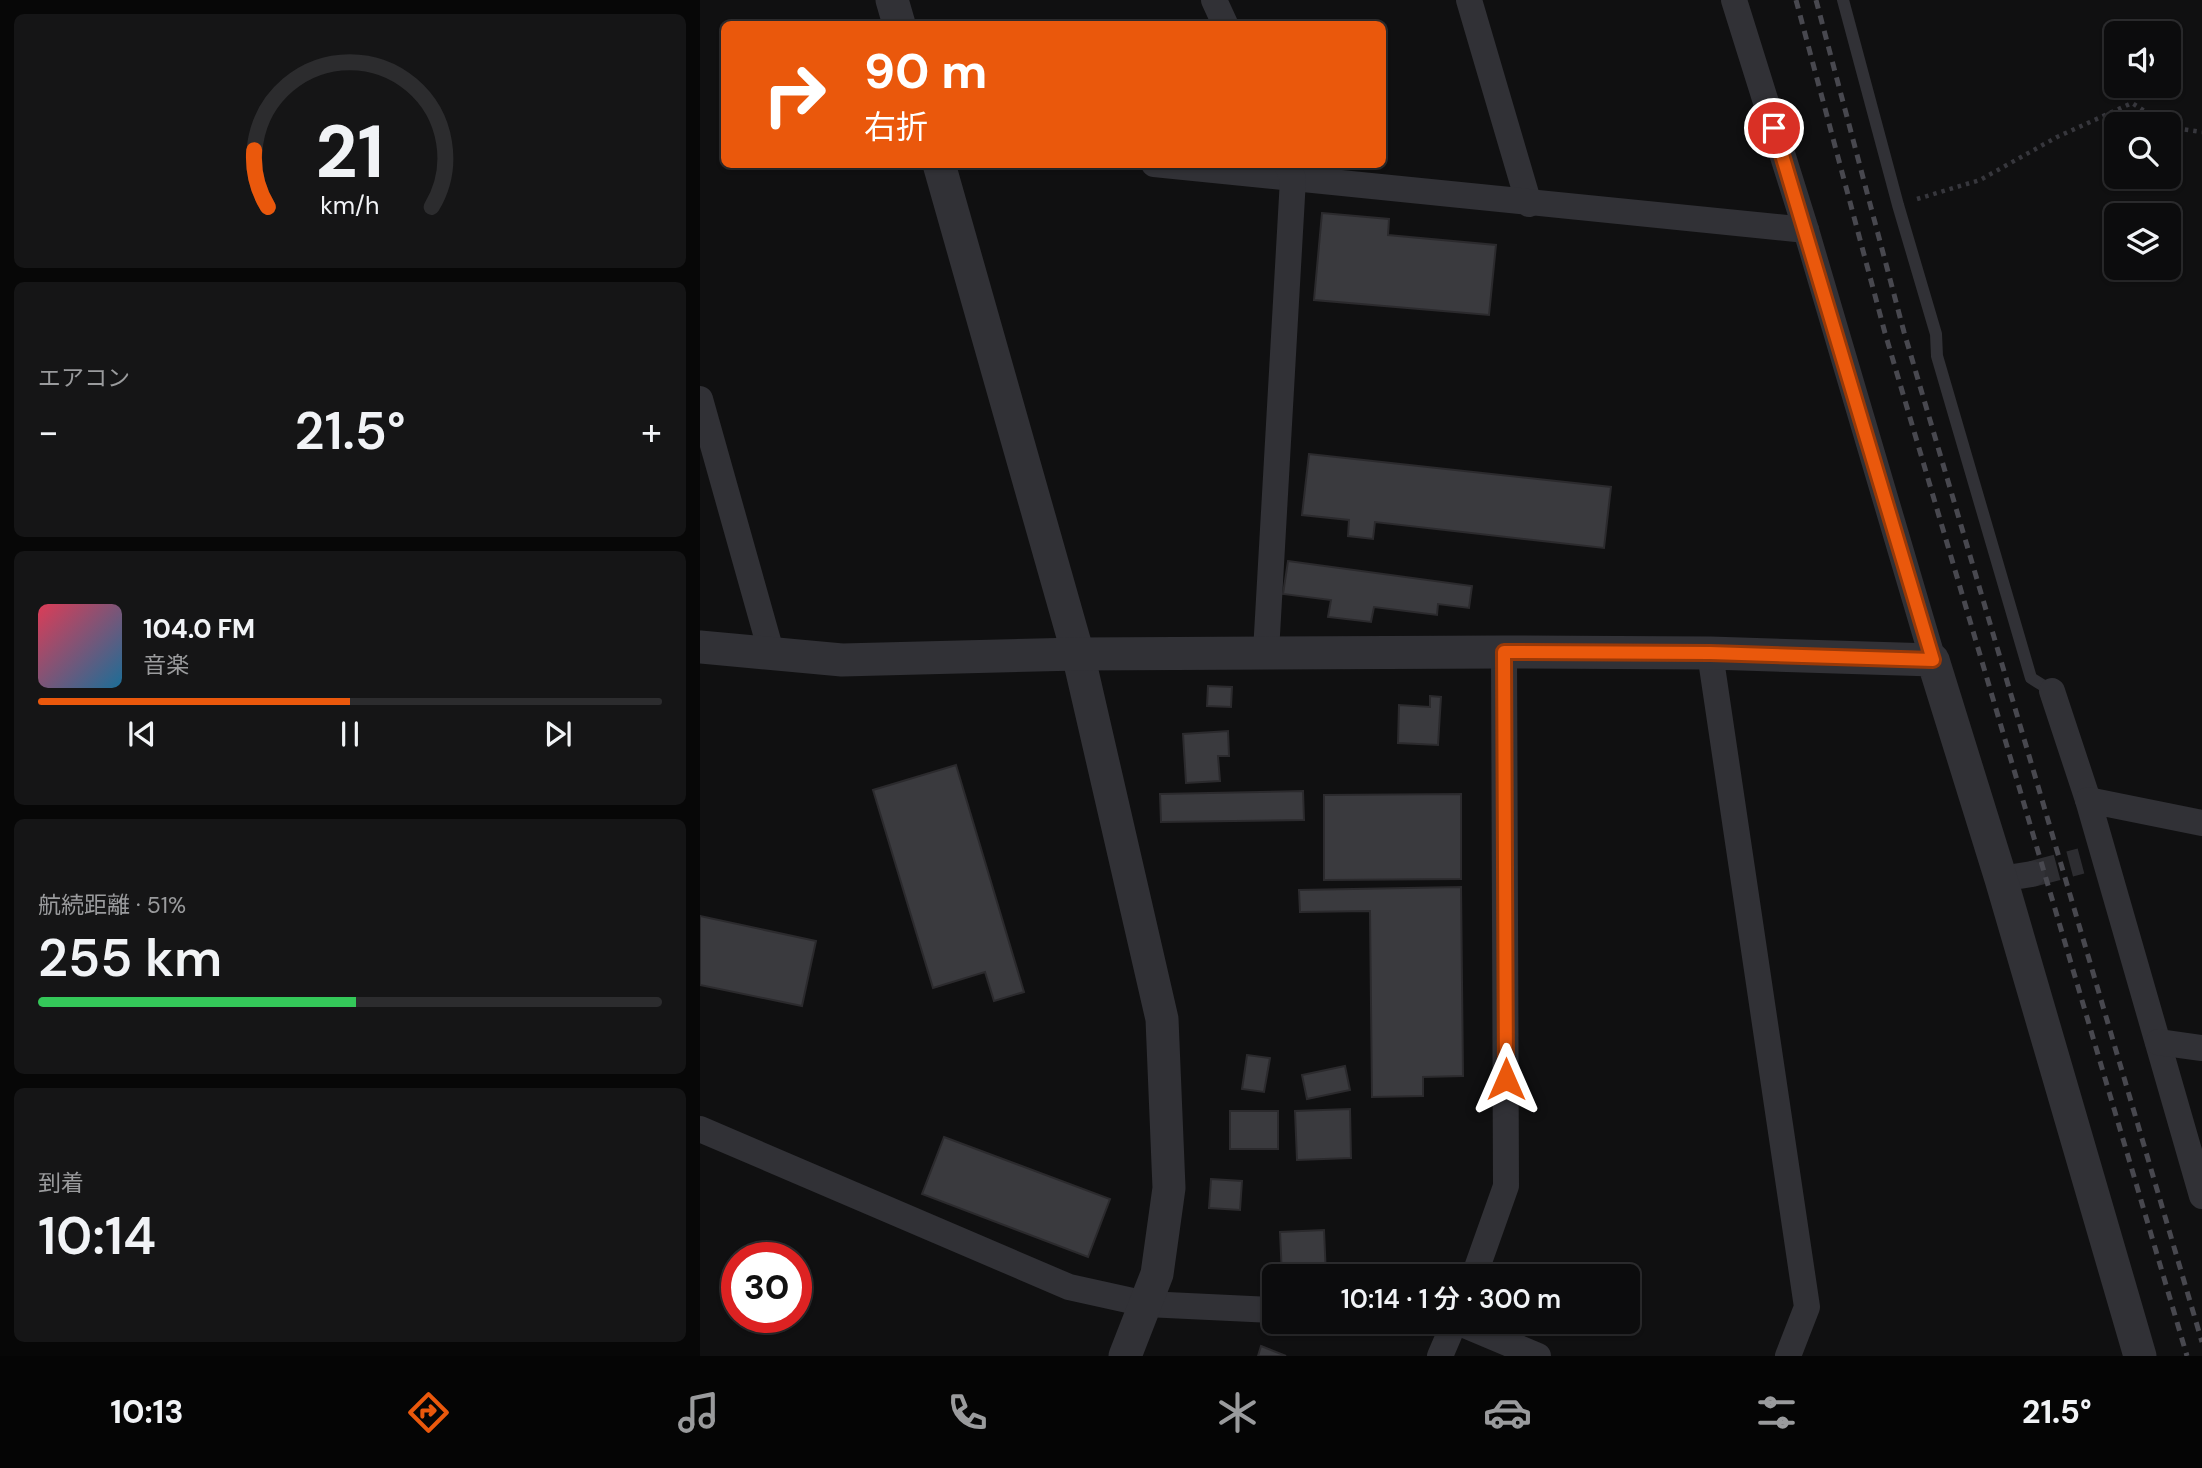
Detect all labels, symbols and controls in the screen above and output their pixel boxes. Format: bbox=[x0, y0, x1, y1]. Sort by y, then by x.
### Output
map controls bbox=[2104, 21, 2181, 280]
button: sound bbox=[2104, 21, 2181, 98]
text: 90 m bbox=[864, 39, 987, 103]
icon: right bbox=[749, 49, 840, 140]
pin bbox=[1744, 98, 1804, 158]
text: 21 bbox=[316, 106, 384, 201]
text: 右折 bbox=[864, 106, 928, 148]
icon: arrive bbox=[1755, 109, 1793, 147]
button: search bbox=[2104, 112, 2181, 189]
text: km/h bbox=[320, 189, 380, 222]
button: layers bbox=[2104, 203, 2181, 280]
text: エアコン bbox=[38, 363, 130, 393]
text: 21.5° bbox=[294, 397, 406, 465]
text: − bbox=[38, 407, 59, 457]
text: + bbox=[641, 407, 662, 457]
text: 104.0 FM bbox=[143, 612, 255, 646]
text: 音楽 bbox=[143, 650, 189, 680]
icon: previous bbox=[123, 715, 161, 753]
icon: pause bbox=[331, 715, 369, 753]
icon: next bbox=[539, 715, 577, 753]
text: 航続距離 · 51% bbox=[38, 890, 186, 920]
text: 255 km bbox=[38, 924, 222, 992]
position arrow bbox=[1469, 1042, 1543, 1116]
text: 到着 bbox=[38, 1168, 84, 1198]
text: 10:14 bbox=[38, 1202, 156, 1270]
speed limit sign: 30 bbox=[721, 1242, 812, 1333]
text: 10:14 · 1 分 · 300 m bbox=[1341, 1282, 1561, 1316]
icon: directions bbox=[404, 1388, 453, 1437]
icon: music bbox=[674, 1388, 723, 1437]
icon: phone bbox=[943, 1388, 992, 1437]
icon: climate bbox=[1213, 1388, 1262, 1437]
icon: car bbox=[1483, 1388, 1532, 1437]
icon: filters bbox=[1752, 1388, 1801, 1437]
text: 10:13 bbox=[110, 1391, 184, 1433]
text: 21.5° bbox=[2022, 1391, 2092, 1433]

